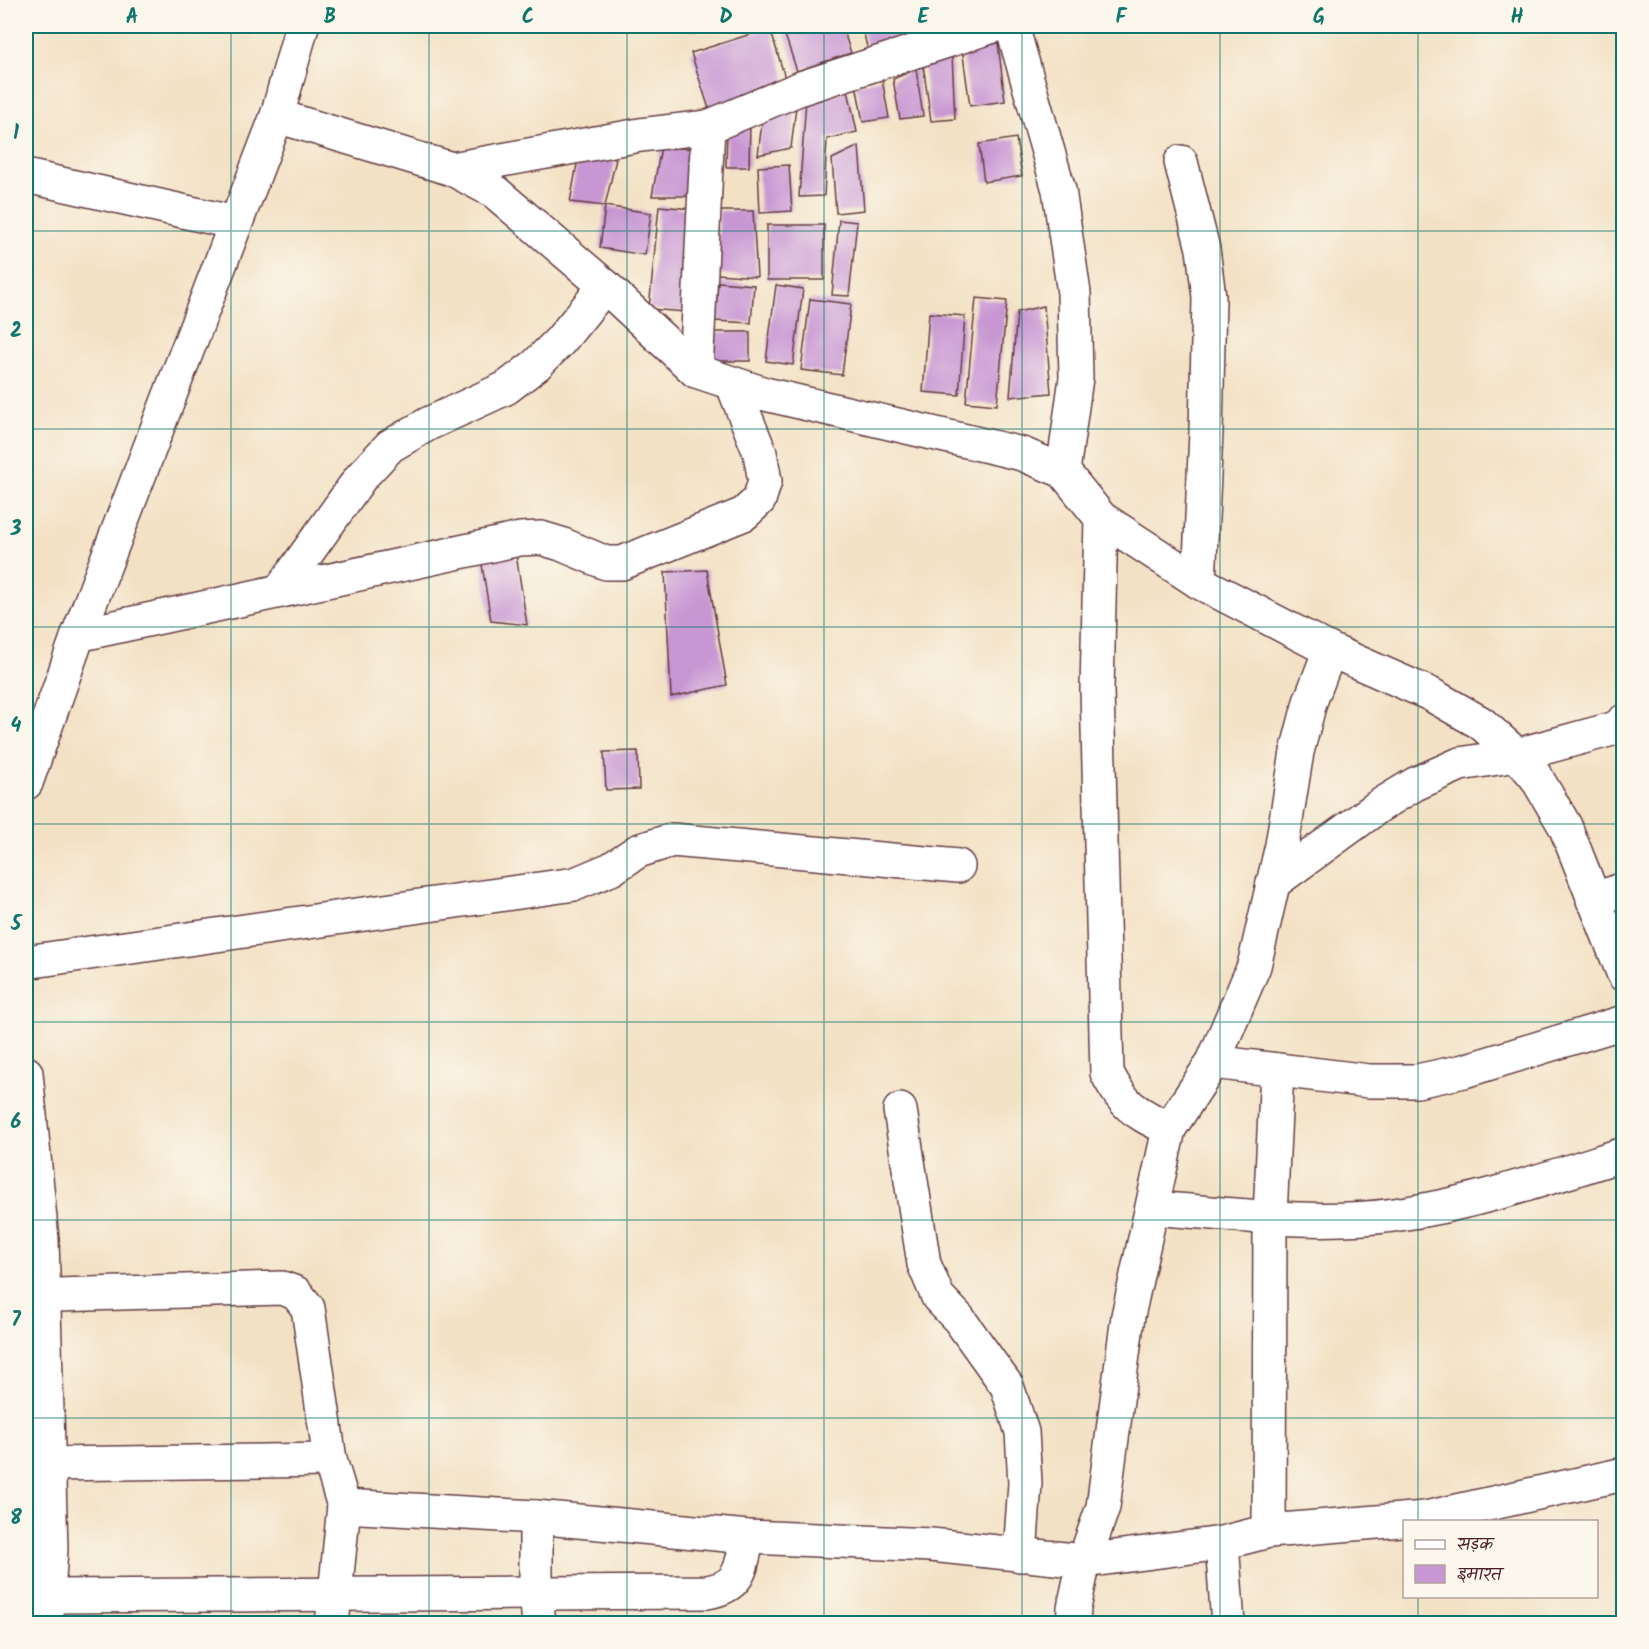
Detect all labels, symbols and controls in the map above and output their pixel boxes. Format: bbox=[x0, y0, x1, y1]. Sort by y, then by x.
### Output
text: A bbox=[126, 2, 138, 34]
text: B bbox=[324, 2, 336, 34]
text: C bbox=[522, 2, 534, 34]
text: D bbox=[719, 2, 733, 34]
text: E bbox=[917, 2, 929, 34]
text: F bbox=[1116, 2, 1128, 34]
text: G bbox=[1313, 2, 1325, 34]
text: H bbox=[1510, 2, 1524, 34]
text: 1 bbox=[13, 118, 19, 150]
text: 2 bbox=[10, 316, 22, 348]
text: 3 bbox=[10, 514, 22, 546]
text: 4 bbox=[11, 711, 22, 743]
text: 5 bbox=[10, 909, 23, 941]
text: 6 bbox=[11, 1107, 22, 1139]
text: 7 bbox=[11, 1305, 21, 1337]
text: 8 bbox=[10, 1503, 22, 1535]
legend bbox=[1403, 1520, 1598, 1598]
text: सड़क bbox=[1457, 1531, 1495, 1560]
text: इमारत bbox=[1457, 1561, 1505, 1590]

